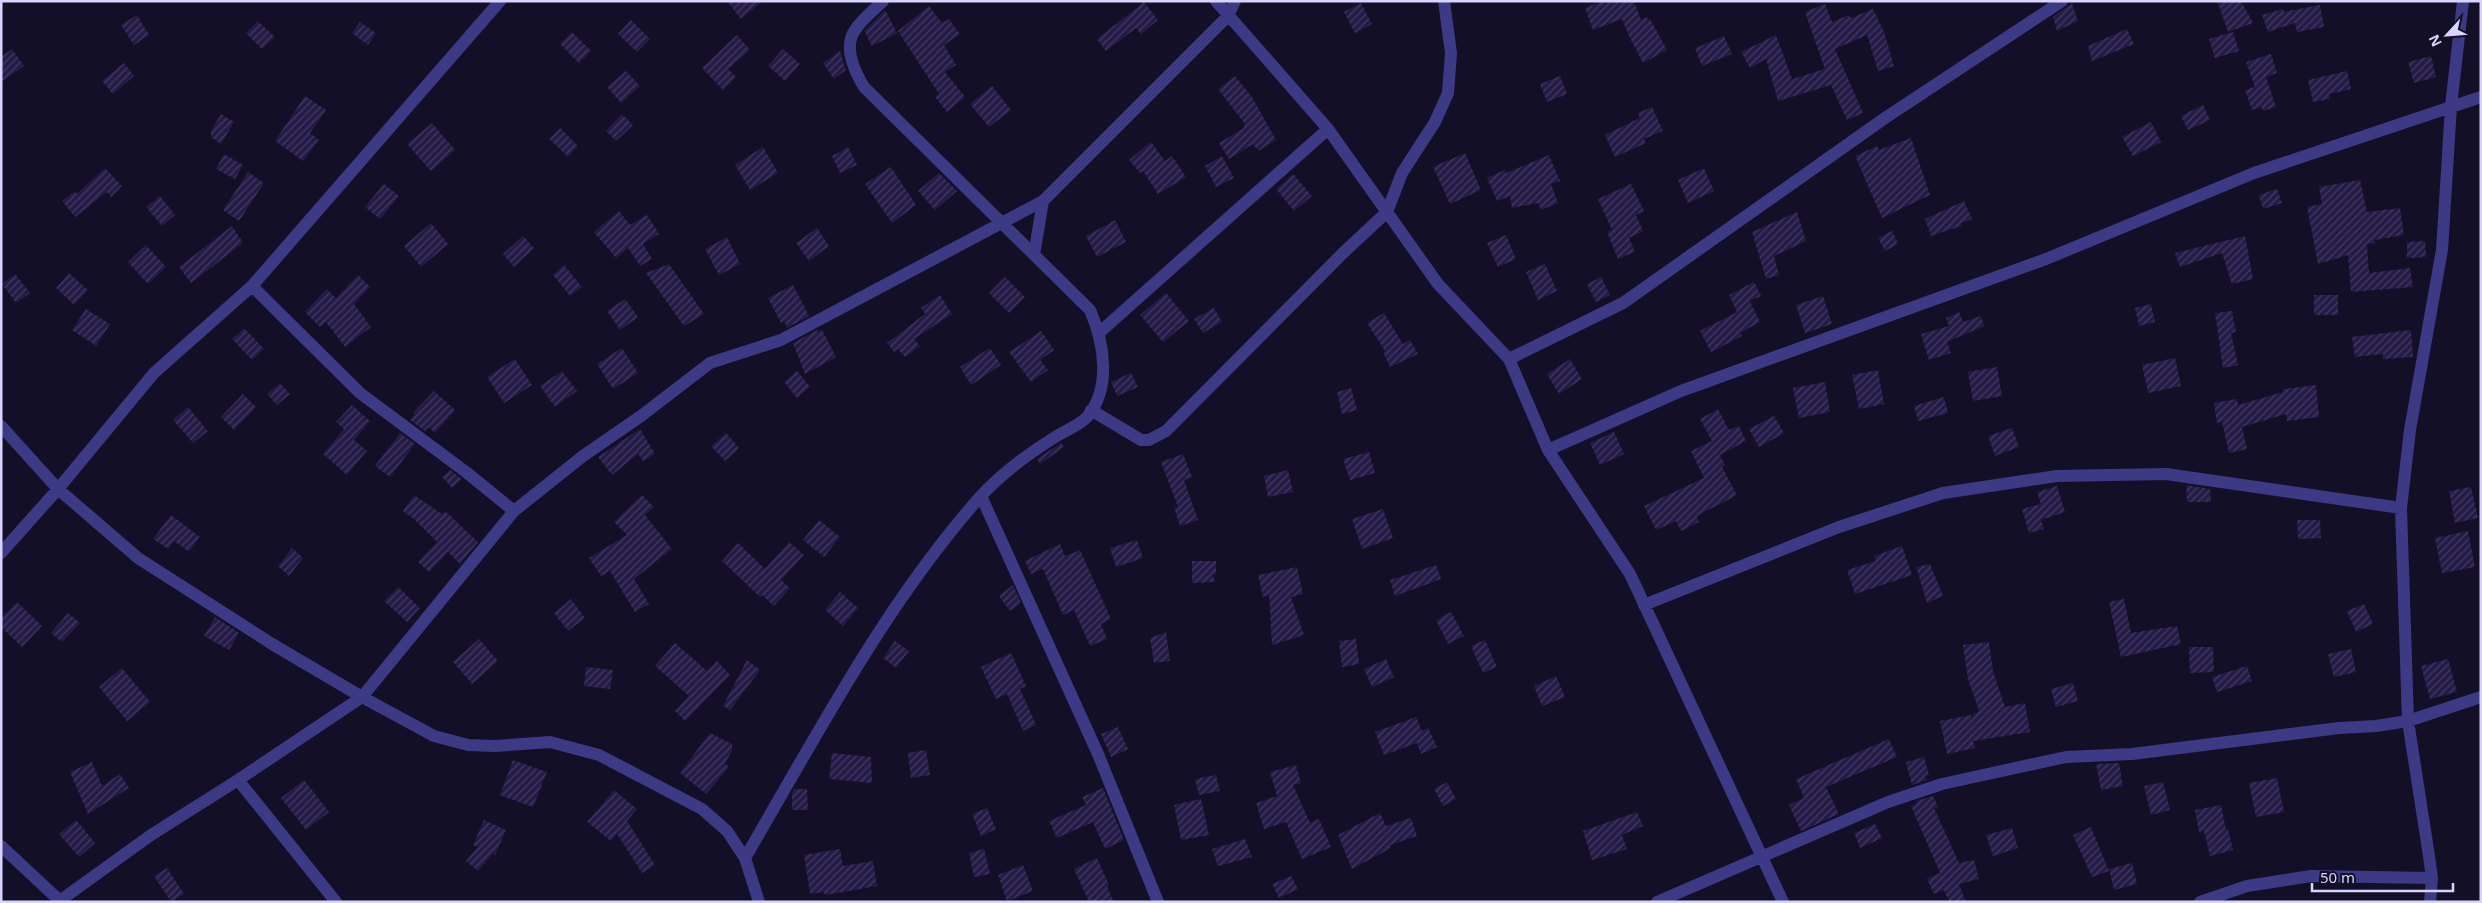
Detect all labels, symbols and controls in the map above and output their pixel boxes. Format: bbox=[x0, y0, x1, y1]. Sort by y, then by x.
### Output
north arrow bbox=[2422, 10, 2472, 60]
text: N bbox=[2424, 32, 2446, 50]
scale bar bbox=[2312, 860, 2453, 892]
text: 50 m bbox=[2320, 867, 2355, 887]

